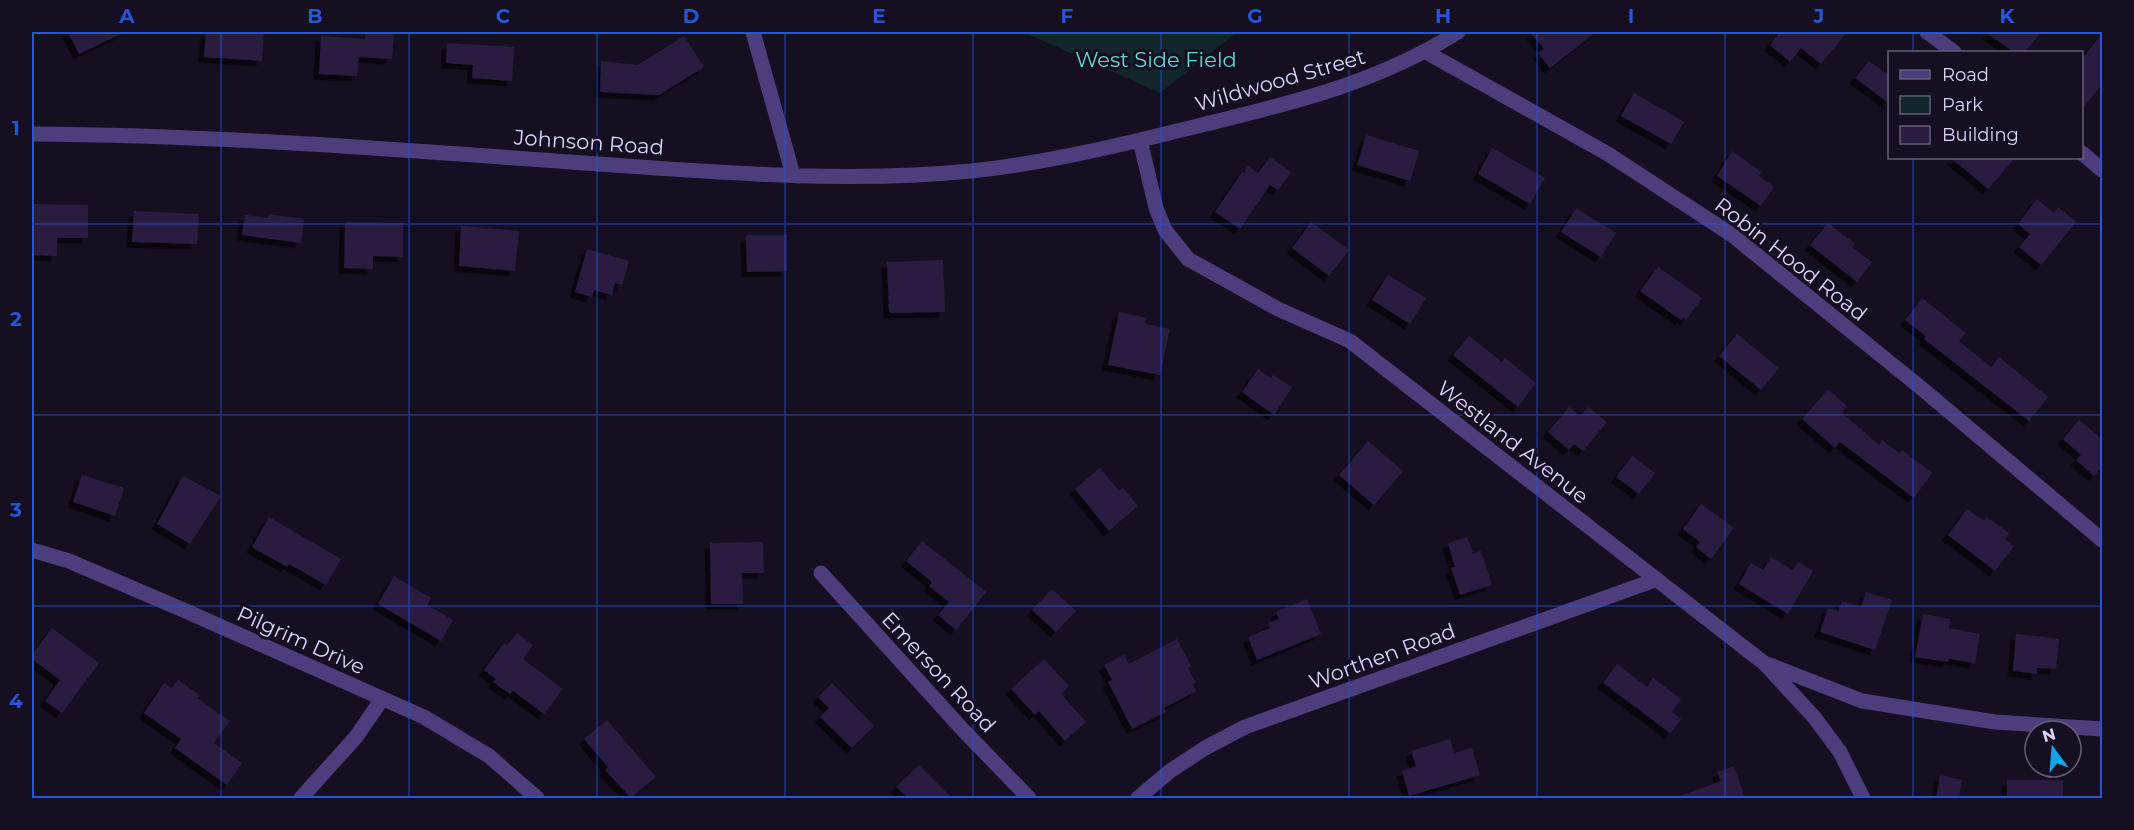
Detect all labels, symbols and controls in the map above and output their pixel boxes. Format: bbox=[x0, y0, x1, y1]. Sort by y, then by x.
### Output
text: A bbox=[118, 4, 135, 28]
text: B bbox=[307, 4, 323, 28]
text: C bbox=[496, 4, 511, 28]
text: D bbox=[683, 4, 699, 28]
text: E bbox=[872, 4, 886, 28]
text: F bbox=[1061, 4, 1074, 28]
text: G bbox=[1247, 4, 1263, 28]
text: H bbox=[1435, 4, 1451, 28]
text: I bbox=[1628, 4, 1634, 28]
text: J bbox=[1813, 4, 1824, 28]
text: K bbox=[2000, 4, 2016, 28]
street label: Wildwood Street bbox=[1192, 44, 1368, 116]
park label: West Side Field bbox=[1075, 47, 1237, 72]
legend bbox=[1888, 51, 2083, 159]
text: Road bbox=[1942, 64, 1989, 86]
text: Park bbox=[1942, 94, 1983, 116]
text: 1 bbox=[12, 116, 20, 140]
street label: Johnson Road bbox=[512, 124, 665, 160]
text: Building bbox=[1942, 124, 2019, 146]
street label: Robin Hood Road bbox=[1710, 192, 1872, 326]
text: 2 bbox=[10, 307, 22, 331]
street label: Westland Avenue bbox=[1432, 375, 1594, 509]
text: 3 bbox=[9, 498, 22, 522]
street label: Pilgrim Drive bbox=[233, 601, 369, 679]
street label: Emerson Road bbox=[877, 607, 1001, 737]
street label: Worthen Road bbox=[1305, 618, 1459, 694]
text: 4 bbox=[9, 689, 23, 713]
north arrow bbox=[2023, 719, 2083, 779]
text: N bbox=[2040, 724, 2058, 746]

